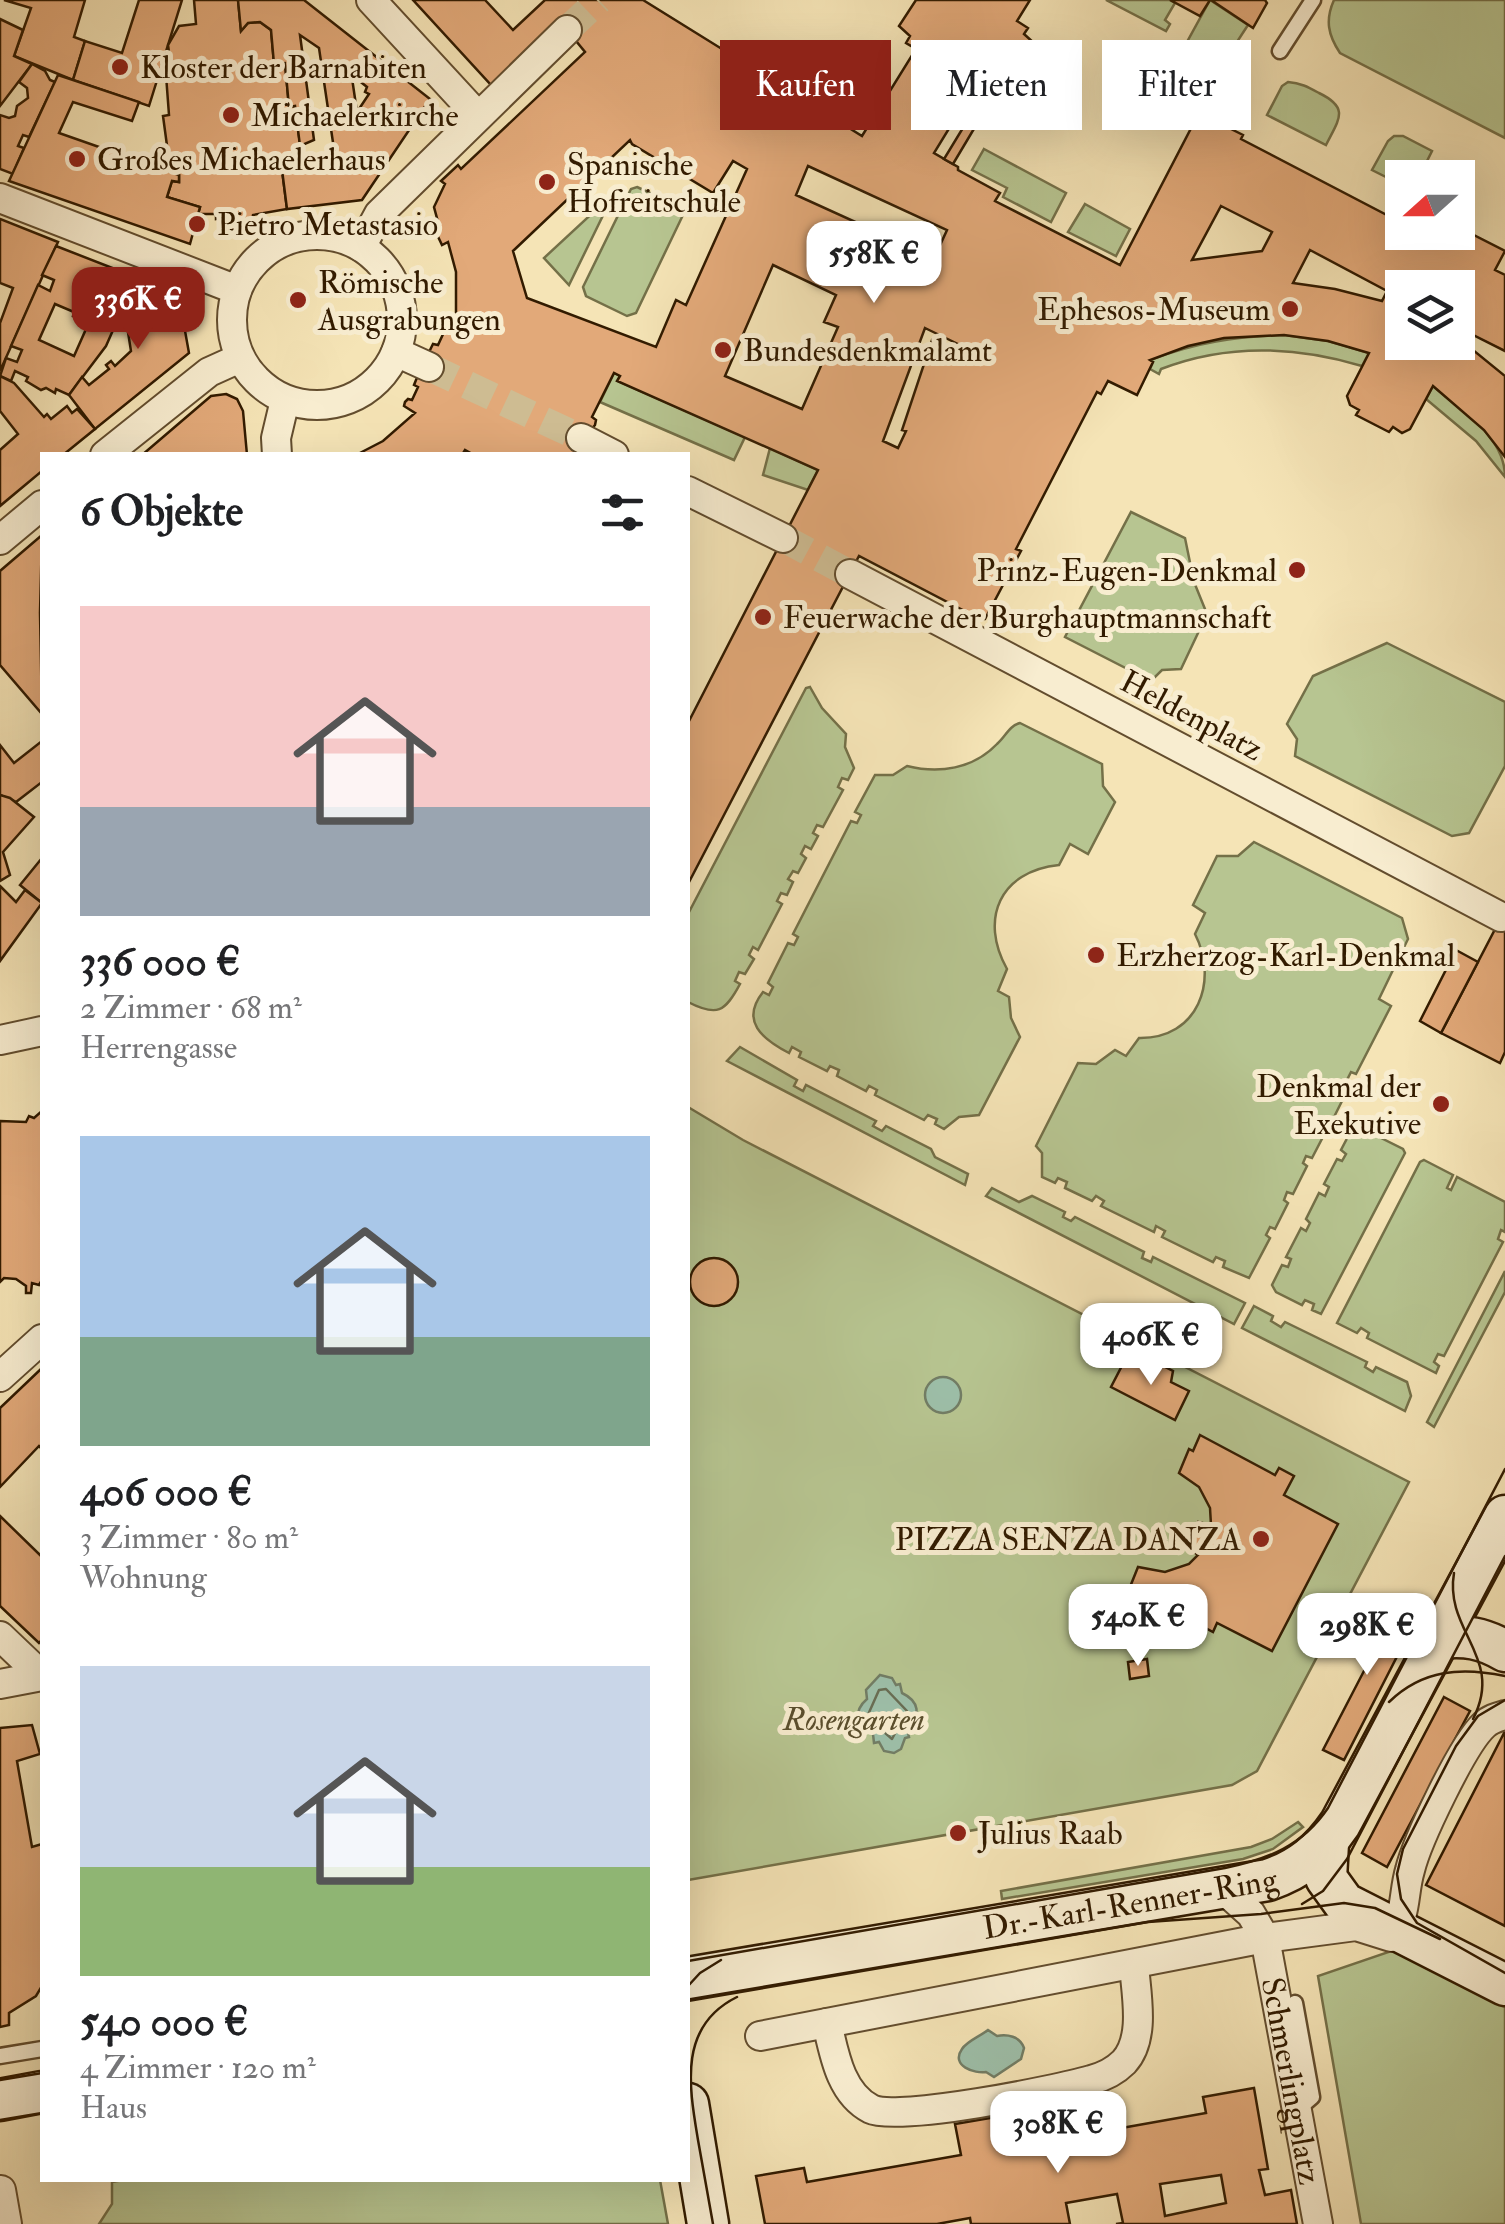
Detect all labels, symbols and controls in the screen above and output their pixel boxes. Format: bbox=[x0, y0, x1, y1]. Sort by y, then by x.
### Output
chip: Kaufen bbox=[720, 40, 891, 130]
chip: Mieten bbox=[911, 40, 1082, 130]
chip: Filter bbox=[1102, 40, 1251, 130]
place label: Kloster der Barnabiten bbox=[140, 48, 427, 88]
marker: Kloster der Barnabiten bbox=[109, 56, 131, 78]
place label: Michaelerkirche bbox=[251, 96, 459, 136]
marker: Michaelerkirche bbox=[220, 104, 242, 126]
place label: Großes Michaelerhaus bbox=[97, 140, 386, 180]
place label: Spanische Hofreitschule bbox=[567, 145, 741, 222]
marker: Großes Michaelerhaus bbox=[66, 148, 88, 170]
north arrow bbox=[1385, 160, 1475, 250]
map controls bbox=[1385, 160, 1475, 360]
marker: Spanische Hofreitschule bbox=[536, 171, 558, 193]
place label: Pietro Metastasio bbox=[217, 205, 438, 245]
marker: Pietro Metastasio bbox=[186, 213, 208, 235]
pin: 558K € bbox=[793, 221, 955, 306]
text: 558K € bbox=[829, 233, 919, 273]
place label: Römische Ausgrabungen bbox=[317, 263, 501, 340]
pin: 336K € bbox=[57, 267, 219, 352]
button: layers bbox=[1385, 270, 1475, 360]
text: 336K € bbox=[94, 279, 182, 319]
marker: Römische Ausgrabungen bbox=[287, 289, 309, 311]
place label: Ephesos-Museum bbox=[1037, 290, 1270, 330]
marker: Ephesos-Museum bbox=[1279, 298, 1301, 320]
place label: Bundesdenkmalamt bbox=[743, 331, 992, 371]
marker: Bundesdenkmalamt bbox=[712, 339, 734, 361]
icon: filters bbox=[595, 485, 650, 540]
text: 6 Objekte bbox=[80, 486, 243, 538]
place label: Prinz-Eugen-Denkmal bbox=[977, 551, 1277, 591]
marker: Prinz-Eugen-Denkmal bbox=[1286, 559, 1308, 581]
place label: Feuerwache der Burghauptmannschaft bbox=[783, 598, 1272, 638]
marker: Feuerwache der Burghauptmannschaft bbox=[752, 606, 774, 628]
street label: Heldenplatz bbox=[1113, 662, 1270, 770]
icon: home bbox=[275, 671, 455, 851]
text: 336 000 € bbox=[80, 936, 240, 988]
place label: Erzherzog-Karl-Denkmal bbox=[1116, 936, 1455, 976]
marker: Erzherzog-Karl-Denkmal bbox=[1085, 944, 1107, 966]
text: 2 Zimmer · 68 m² bbox=[80, 988, 302, 1028]
text: Herrengasse bbox=[80, 1028, 237, 1068]
place label: Denkmal der Exekutive bbox=[1256, 1067, 1421, 1144]
marker: Denkmal der Exekutive bbox=[1430, 1093, 1452, 1115]
icon: home bbox=[275, 1201, 455, 1381]
pin: 406K € bbox=[1070, 1303, 1232, 1388]
text: 406K € bbox=[1102, 1315, 1200, 1355]
text: 406 000 € bbox=[80, 1466, 252, 1518]
text: 3 Zimmer · 80 m² bbox=[80, 1518, 298, 1558]
place label: PIZZA SENZA DANZA bbox=[895, 1520, 1241, 1560]
marker: PIZZA SENZA DANZA bbox=[1250, 1528, 1272, 1550]
text: Wohnung bbox=[80, 1558, 207, 1598]
pin: 540K € bbox=[1057, 1584, 1219, 1669]
pin: 298K € bbox=[1286, 1593, 1448, 1678]
text: 540K € bbox=[1091, 1596, 1185, 1636]
text: 298K € bbox=[1319, 1605, 1415, 1645]
park label: Rosengarten bbox=[782, 1700, 925, 1740]
icon: home bbox=[275, 1731, 455, 1911]
place label: Julius Raab bbox=[977, 1814, 1123, 1854]
marker: Julius Raab bbox=[947, 1822, 969, 1844]
street label: Dr.-Karl-Renner-Ring bbox=[980, 1859, 1284, 1949]
street label: Schmerlingplatz bbox=[1252, 1974, 1329, 2188]
text: 540 000 € bbox=[80, 1996, 248, 2048]
text: 4 Zimmer · 120 m² bbox=[80, 2048, 316, 2088]
text: Haus bbox=[80, 2088, 147, 2128]
pin: 308K € bbox=[977, 2091, 1139, 2176]
text: 308K € bbox=[1012, 2103, 1104, 2143]

